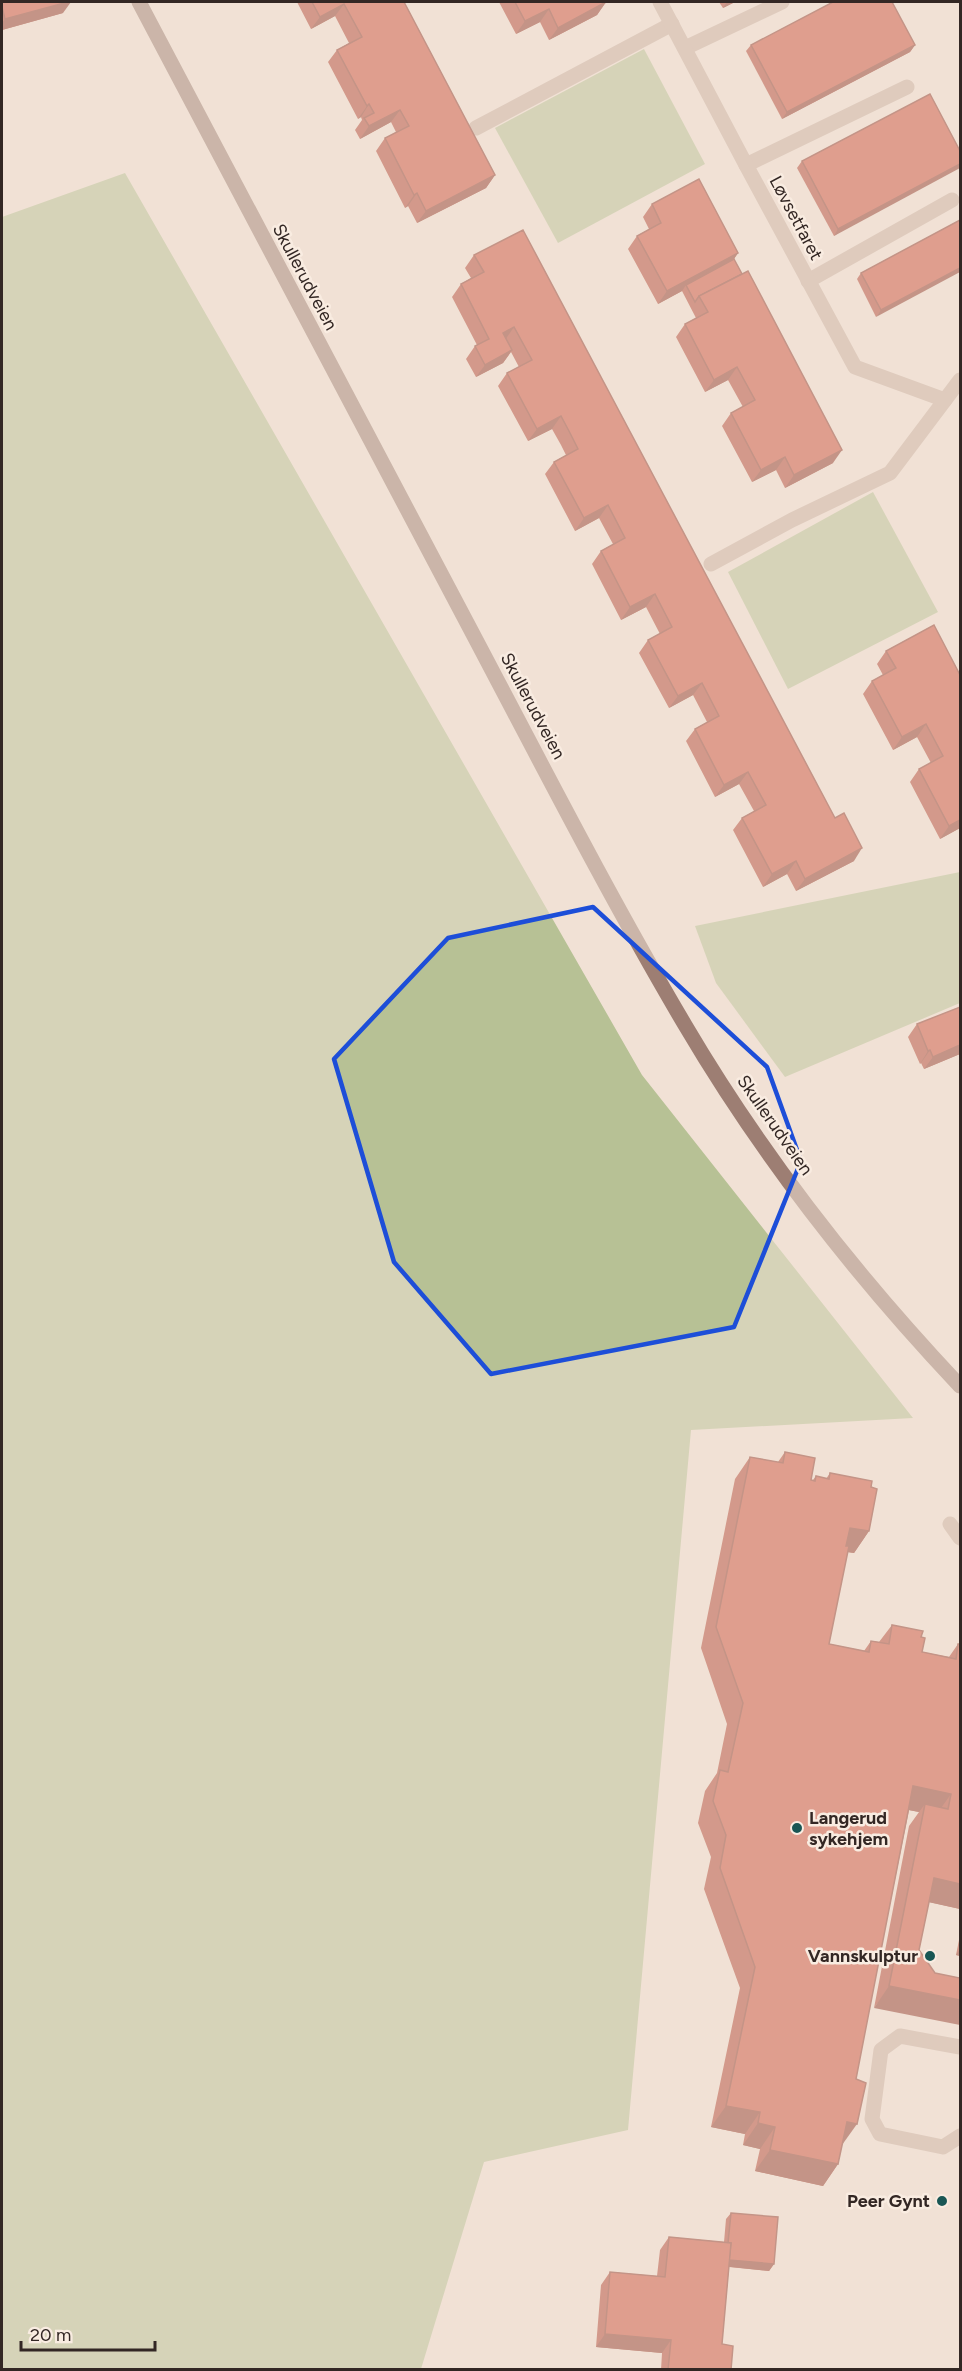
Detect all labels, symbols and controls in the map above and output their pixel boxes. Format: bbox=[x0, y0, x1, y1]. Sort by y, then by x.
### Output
street label: Løvsetfaret bbox=[765, 172, 827, 264]
street label: Skullerudveien bbox=[268, 220, 342, 334]
street label: Skullerudveien bbox=[496, 649, 570, 763]
street label: Skullerudveien bbox=[732, 1071, 818, 1179]
place label: Langerud sykehjem bbox=[809, 1807, 888, 1850]
marker: Langerud sykehjem bbox=[790, 1821, 804, 1835]
place label: Vannskulptur bbox=[808, 1945, 918, 1967]
marker: Vannskulptur bbox=[923, 1949, 937, 1963]
place label: Peer Gynt bbox=[847, 2190, 930, 2212]
marker: Peer Gynt bbox=[935, 2194, 949, 2208]
scale bar bbox=[21, 2314, 154, 2352]
text: 20 m bbox=[30, 2324, 71, 2346]

